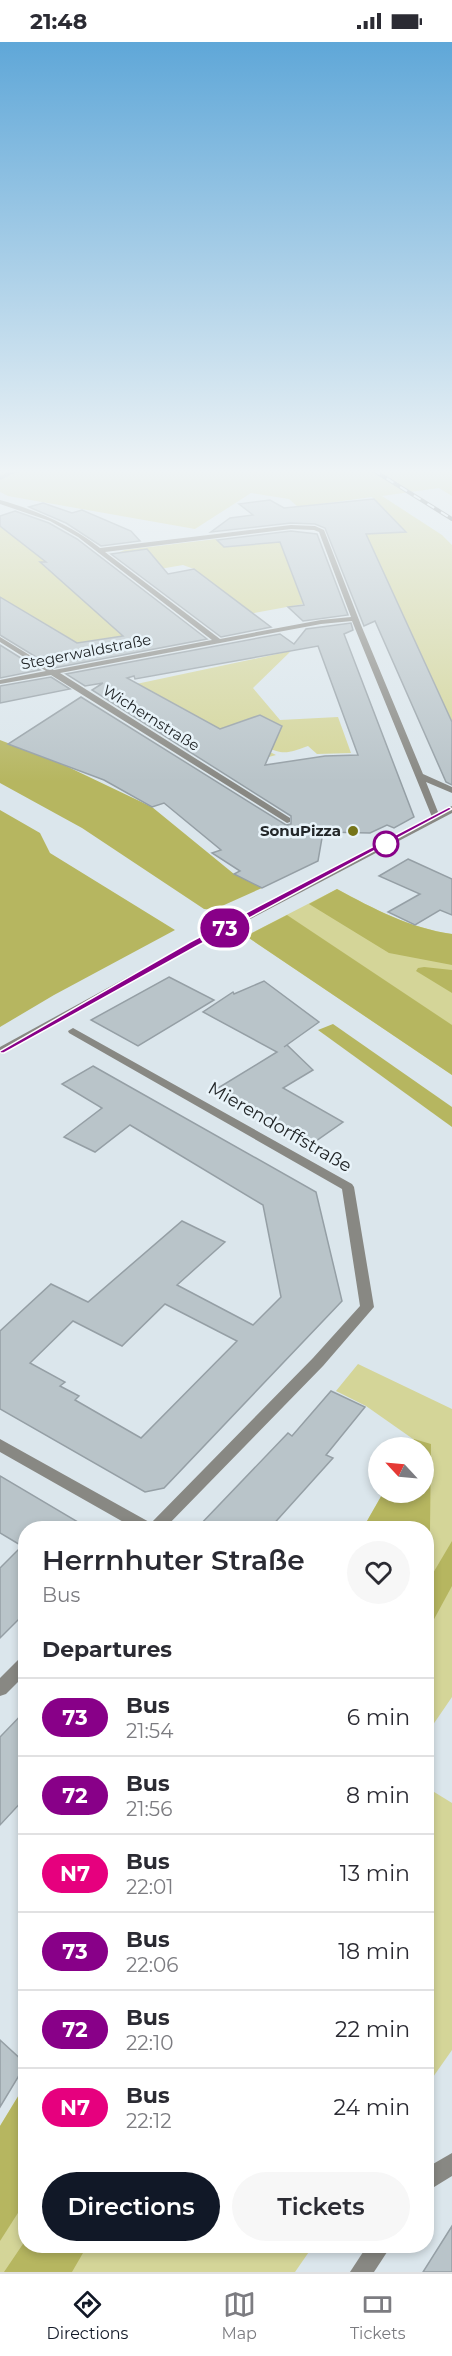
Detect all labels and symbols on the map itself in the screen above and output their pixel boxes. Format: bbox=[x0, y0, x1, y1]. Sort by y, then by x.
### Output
street label: Stegerwaldstraße bbox=[19, 630, 153, 673]
street label: Wichernstraße bbox=[99, 680, 203, 755]
place label: SonuPizza bbox=[260, 821, 341, 840]
marker: SonuPizza bbox=[346, 824, 360, 838]
unlabelled marker bbox=[373, 831, 399, 857]
line badge: 73 bbox=[198, 908, 252, 948]
street label: Mierendorffstraße bbox=[204, 1077, 356, 1177]
north arrow bbox=[368, 1437, 434, 1503]

